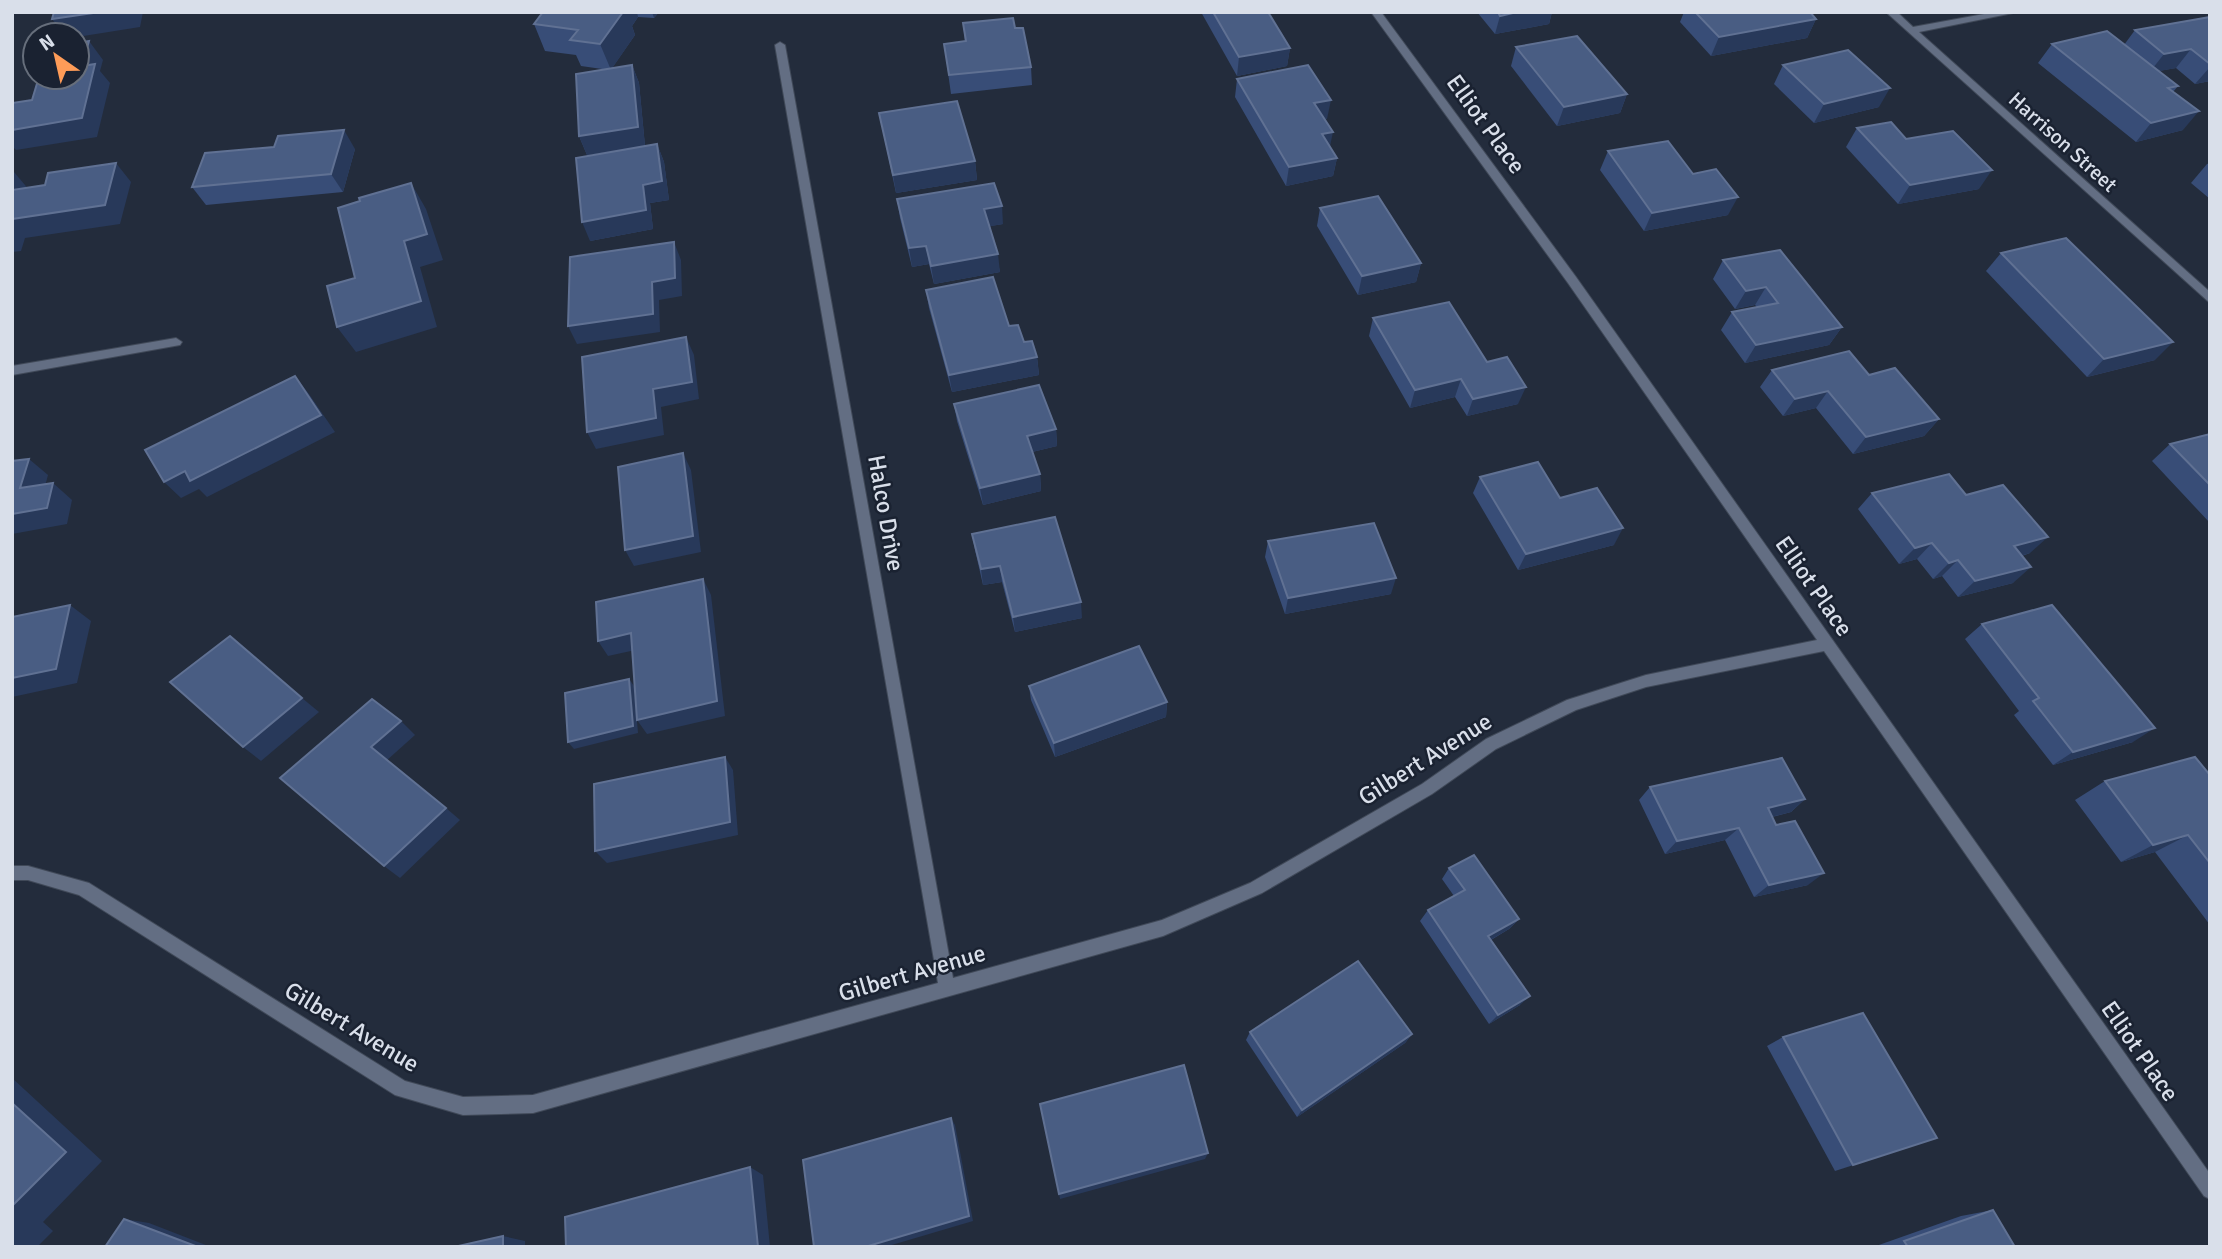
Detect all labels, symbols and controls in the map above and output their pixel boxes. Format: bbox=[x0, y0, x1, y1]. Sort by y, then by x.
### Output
north arrow bbox=[21, 21, 91, 91]
text: N bbox=[35, 29, 59, 56]
street label: Elliot Place bbox=[1440, 68, 1532, 180]
street label: Harrison Street bbox=[2003, 86, 2123, 198]
street label: Halco Drive bbox=[861, 452, 911, 574]
street label: Elliot Place bbox=[1769, 530, 1859, 642]
street label: Gilbert Avenue bbox=[1353, 706, 1497, 812]
street label: Gilbert Avenue bbox=[835, 938, 989, 1008]
street label: Gilbert Avenue bbox=[279, 975, 425, 1079]
street label: Elliot Place bbox=[2095, 995, 2185, 1107]

